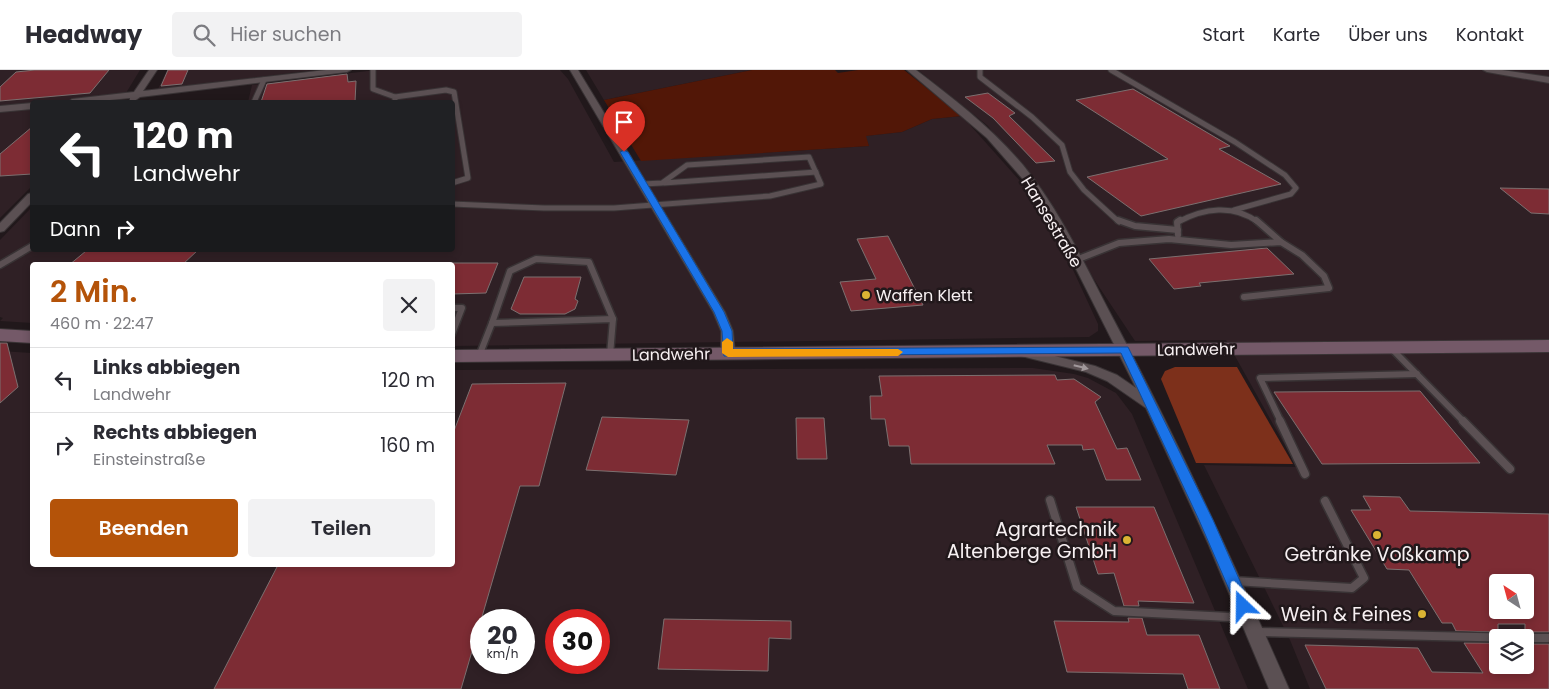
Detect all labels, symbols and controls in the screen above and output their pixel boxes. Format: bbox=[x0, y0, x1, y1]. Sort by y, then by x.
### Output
search box bbox=[172, 12, 522, 57]
text: Headway bbox=[25, 18, 142, 51]
icon: search bbox=[190, 21, 218, 49]
text: Hier suchen bbox=[230, 21, 342, 48]
text: Start bbox=[1202, 22, 1245, 47]
text: Karte bbox=[1273, 22, 1320, 47]
text: Über uns bbox=[1348, 22, 1428, 47]
text: Kontakt bbox=[1456, 22, 1524, 47]
pin bbox=[603, 101, 645, 152]
icon: arrive bbox=[610, 108, 638, 136]
text: 120 m bbox=[133, 111, 233, 160]
icon: left bbox=[50, 120, 115, 185]
text: Landwehr bbox=[133, 158, 240, 189]
street label: Hansestraße bbox=[1015, 173, 1088, 272]
icon: right bbox=[111, 215, 139, 243]
text: Dann bbox=[50, 216, 101, 243]
text: 2 Min. bbox=[50, 270, 137, 313]
button: close bbox=[383, 279, 435, 331]
place label: Waffen Klett bbox=[876, 284, 973, 307]
marker: Waffen Klett bbox=[860, 289, 872, 301]
text: 460 m · 22:47 bbox=[50, 312, 154, 335]
street label: Landwehr bbox=[1157, 337, 1235, 362]
street label: Landwehr bbox=[632, 342, 710, 367]
text: Links abbiegen bbox=[93, 354, 240, 381]
one-way arrow bbox=[1074, 363, 1089, 371]
icon: left bbox=[50, 366, 78, 394]
text: 120 m bbox=[381, 367, 435, 394]
text: Landwehr bbox=[93, 383, 171, 406]
text: Rechts abbiegen bbox=[93, 419, 257, 446]
icon: right bbox=[50, 431, 78, 459]
text: 160 m bbox=[380, 432, 435, 459]
text: Einsteinstraße bbox=[93, 448, 205, 471]
button: Beenden bbox=[50, 499, 238, 557]
button: Teilen bbox=[248, 499, 435, 557]
place label: Agrartechnik Altenberge GmbH bbox=[947, 516, 1117, 565]
marker: Getränke Voßkamp bbox=[1371, 529, 1383, 541]
marker: Agrartechnik Altenberge GmbH bbox=[1121, 534, 1133, 546]
place label: Getränke Voßkamp bbox=[1284, 541, 1470, 568]
north arrow bbox=[1489, 574, 1534, 619]
map controls bbox=[1489, 574, 1534, 674]
position arrow bbox=[1216, 579, 1268, 631]
place label: Wein & Feines bbox=[1281, 601, 1412, 628]
marker: Wein & Feines bbox=[1416, 608, 1428, 620]
speed limit sign: 30 bbox=[545, 609, 610, 674]
text: 20 bbox=[487, 618, 518, 653]
button: layers bbox=[1489, 629, 1534, 674]
text: km/h bbox=[487, 645, 518, 662]

